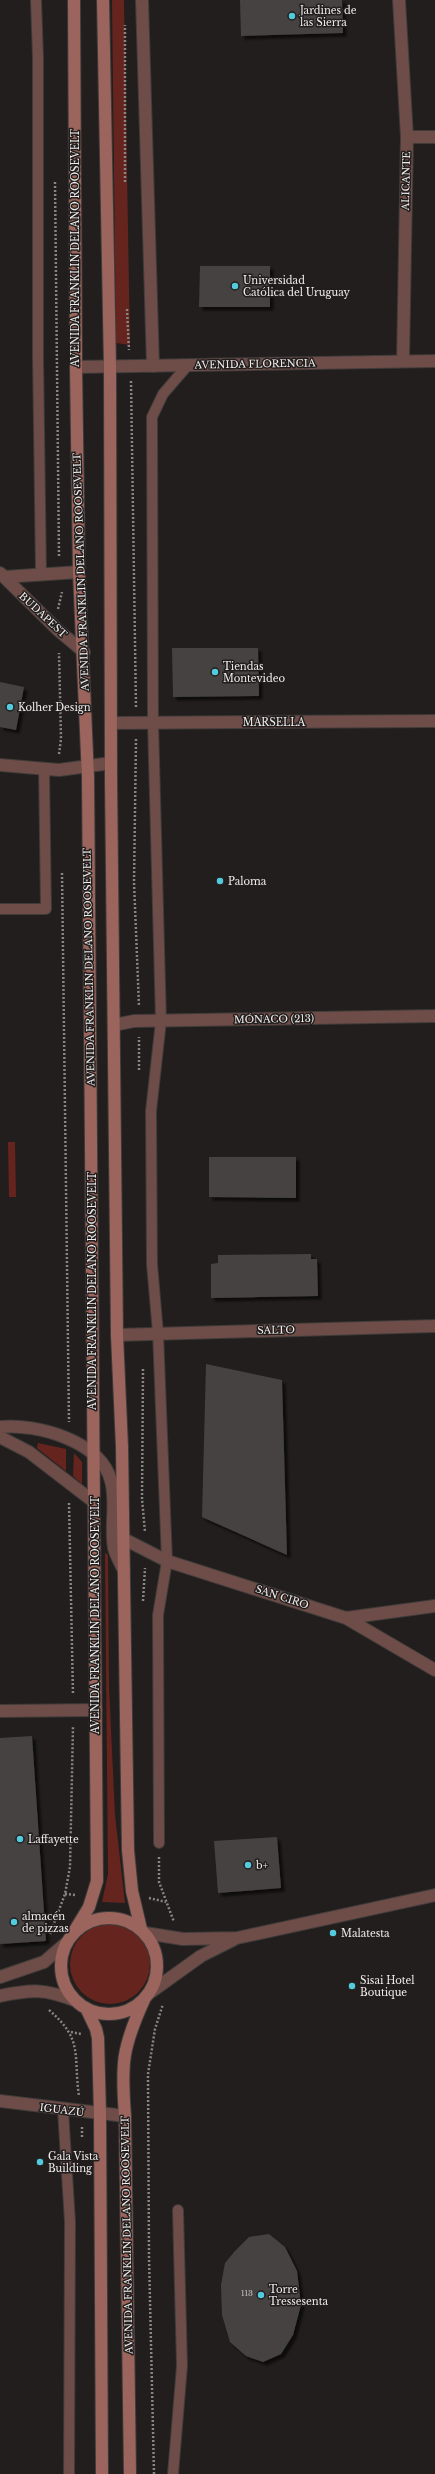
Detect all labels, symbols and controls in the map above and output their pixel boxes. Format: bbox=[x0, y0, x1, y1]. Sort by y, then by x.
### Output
place label: Jardines de las Sierra bbox=[298, 4, 357, 29]
marker: Jardines de las Sierra bbox=[287, 11, 297, 21]
street label: AVENIDA FRANKLIN DELANO ROOSEVELT bbox=[69, 129, 82, 368]
street label: ALICANTE bbox=[399, 151, 413, 212]
place label: Universidad Católica del Uruguay bbox=[243, 274, 351, 299]
marker: Universidad Católica del Uruguay bbox=[230, 281, 240, 291]
street label: AVENIDA FLORENCIA bbox=[193, 356, 316, 372]
street label: AVENIDA FRANKLIN DELANO ROOSEVELT bbox=[70, 453, 92, 692]
street label: BUDAPEST bbox=[16, 589, 70, 641]
place label: Tiendas Montevideo bbox=[223, 660, 285, 685]
marker: Tiendas Montevideo bbox=[210, 667, 220, 677]
place label: Kolher Design bbox=[18, 701, 91, 714]
marker: Kolher Design bbox=[5, 702, 15, 712]
street label: MARSELLA bbox=[243, 716, 306, 729]
street label: AVENIDA FRANKLIN DELANO ROOSEVELT bbox=[80, 848, 98, 1087]
place label: Paloma bbox=[228, 875, 267, 888]
marker: Paloma bbox=[215, 876, 225, 886]
street label: MÓNACO (213) bbox=[234, 1011, 314, 1026]
street label: AVENIDA FRANKLIN DELANO ROOSEVELT bbox=[86, 1172, 99, 1411]
street label: SALTO bbox=[257, 1323, 295, 1337]
street label: AVENIDA FRANKLIN DELANO ROOSEVELT bbox=[89, 1496, 102, 1735]
street label: SAN CIRO bbox=[254, 1582, 310, 1612]
place label: Laffayette bbox=[28, 1833, 79, 1846]
marker: Laffayette bbox=[15, 1834, 25, 1844]
place label: b+ bbox=[255, 1859, 269, 1872]
marker: b+ bbox=[243, 1860, 253, 1870]
place label: almacén de pizzas bbox=[22, 1910, 69, 1935]
marker: almacén de pizzas bbox=[9, 1917, 19, 1927]
place label: Malatesta bbox=[341, 1927, 390, 1940]
marker: Malatesta bbox=[328, 1928, 338, 1938]
place label: Sisai Hotel Boutique bbox=[360, 1974, 415, 1999]
marker: Sisai Hotel Boutique bbox=[347, 1981, 357, 1991]
street label: IGUAZÚ bbox=[39, 2100, 86, 2119]
street label: AVENIDA FRANKLIN DELANO ROOSEVELT bbox=[118, 2116, 136, 2355]
place label: Gala Vista Building bbox=[48, 2150, 99, 2175]
marker: Gala Vista Building bbox=[35, 2157, 45, 2167]
place label: Torre Tressesenta bbox=[269, 2283, 328, 2308]
house number: 113 bbox=[241, 2288, 253, 2298]
marker: Torre Tressesenta bbox=[256, 2290, 266, 2300]

